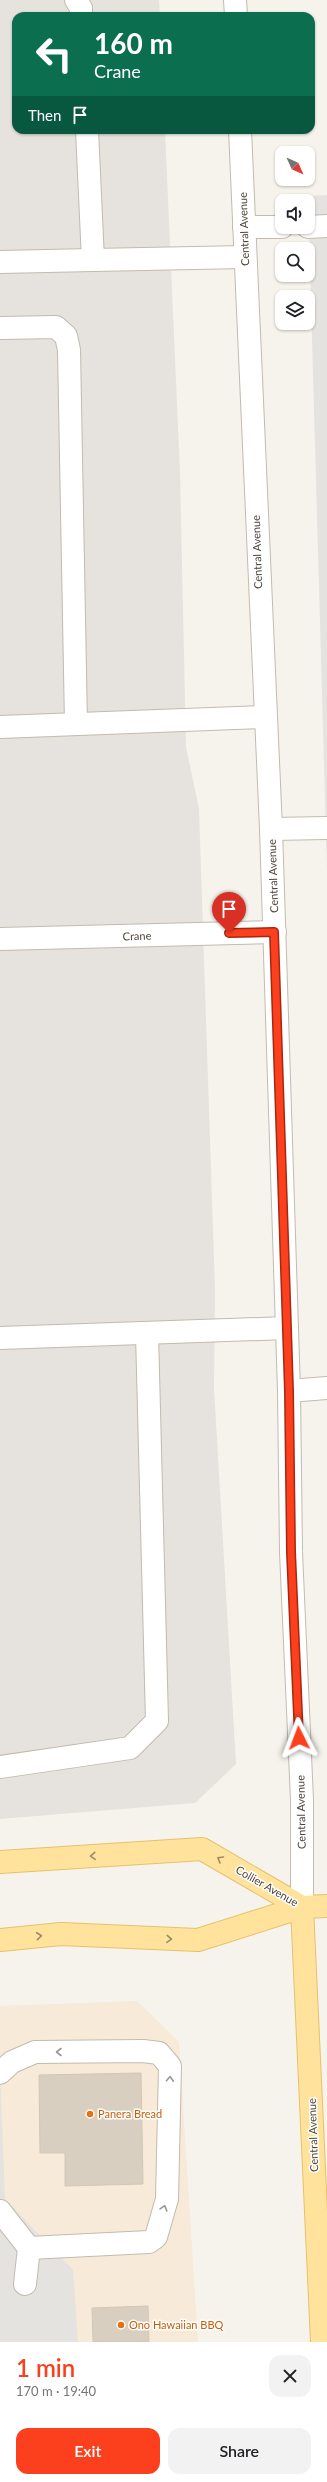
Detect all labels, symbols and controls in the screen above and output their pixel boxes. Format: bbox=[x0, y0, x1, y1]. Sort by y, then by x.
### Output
text: 160 m bbox=[94, 26, 173, 60]
icon: left bbox=[28, 28, 80, 80]
text: Crane bbox=[94, 60, 141, 82]
icon: arrive bbox=[69, 104, 91, 126]
text: Then bbox=[28, 106, 61, 124]
north arrow bbox=[275, 146, 315, 186]
map controls bbox=[275, 146, 315, 330]
street label: Central Avenue bbox=[236, 192, 251, 266]
button: sound bbox=[275, 194, 315, 234]
button: search bbox=[275, 242, 315, 282]
button: layers bbox=[275, 290, 315, 330]
street label: Central Avenue bbox=[249, 515, 264, 589]
street label: Central Avenue bbox=[265, 839, 280, 913]
pin bbox=[212, 892, 246, 933]
icon: arrive bbox=[218, 898, 240, 920]
street label: Crane bbox=[122, 928, 152, 942]
position arrow bbox=[278, 1717, 320, 1759]
street label: Central Avenue bbox=[293, 1775, 308, 1849]
one-way arrow bbox=[90, 1852, 96, 1861]
one-way arrow bbox=[217, 1857, 224, 1864]
street label: Collier Avenue bbox=[234, 1862, 301, 1909]
one-way arrow bbox=[36, 1932, 42, 1941]
one-way arrow bbox=[166, 1934, 172, 1943]
one-way arrow bbox=[56, 2048, 62, 2056]
one-way arrow bbox=[165, 2076, 174, 2082]
street label: Central Avenue bbox=[305, 2098, 320, 2172]
place label: Panera Bread bbox=[98, 2107, 162, 2120]
marker: Panera Bread bbox=[85, 2109, 95, 2119]
one-way arrow bbox=[160, 2205, 168, 2211]
place label: Ono Hawaiian BBQ bbox=[129, 2318, 224, 2331]
marker: Ono Hawaiian BBQ bbox=[116, 2320, 126, 2330]
text: 1 min bbox=[16, 2353, 75, 2382]
button: close bbox=[269, 2355, 311, 2397]
text: 170 m · 19:40 bbox=[16, 2383, 96, 2399]
button: Exit bbox=[16, 2428, 160, 2474]
button: Share bbox=[168, 2428, 311, 2474]

